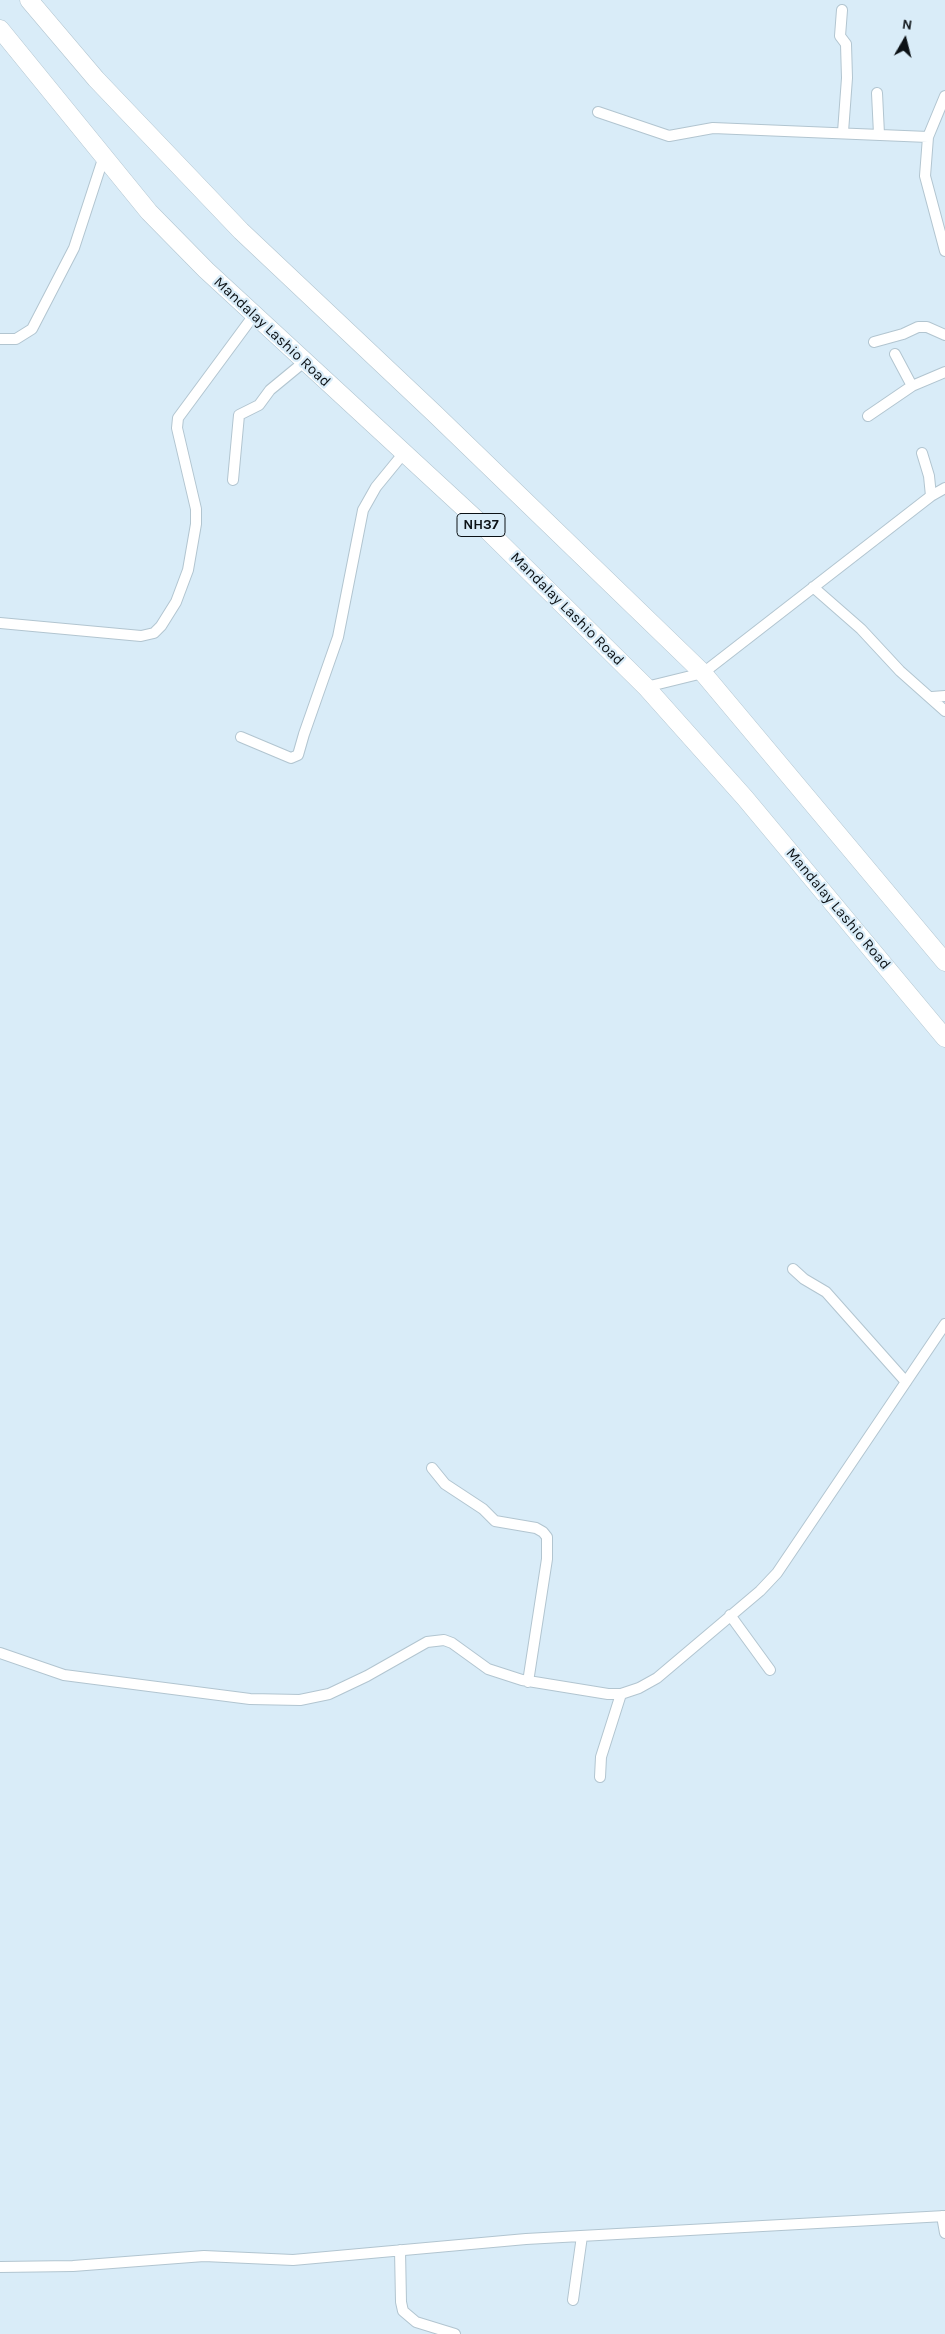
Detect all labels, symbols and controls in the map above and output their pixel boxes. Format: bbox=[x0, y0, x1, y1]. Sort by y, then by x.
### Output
north arrow bbox=[880, 15, 930, 65]
text: N bbox=[901, 16, 913, 34]
street label: Mandalay Lashio Road bbox=[210, 273, 334, 391]
road number: NH37 bbox=[457, 514, 505, 536]
street label: Mandalay Lashio Road bbox=[506, 548, 628, 670]
street label: Mandalay Lashio Road bbox=[782, 845, 894, 973]

